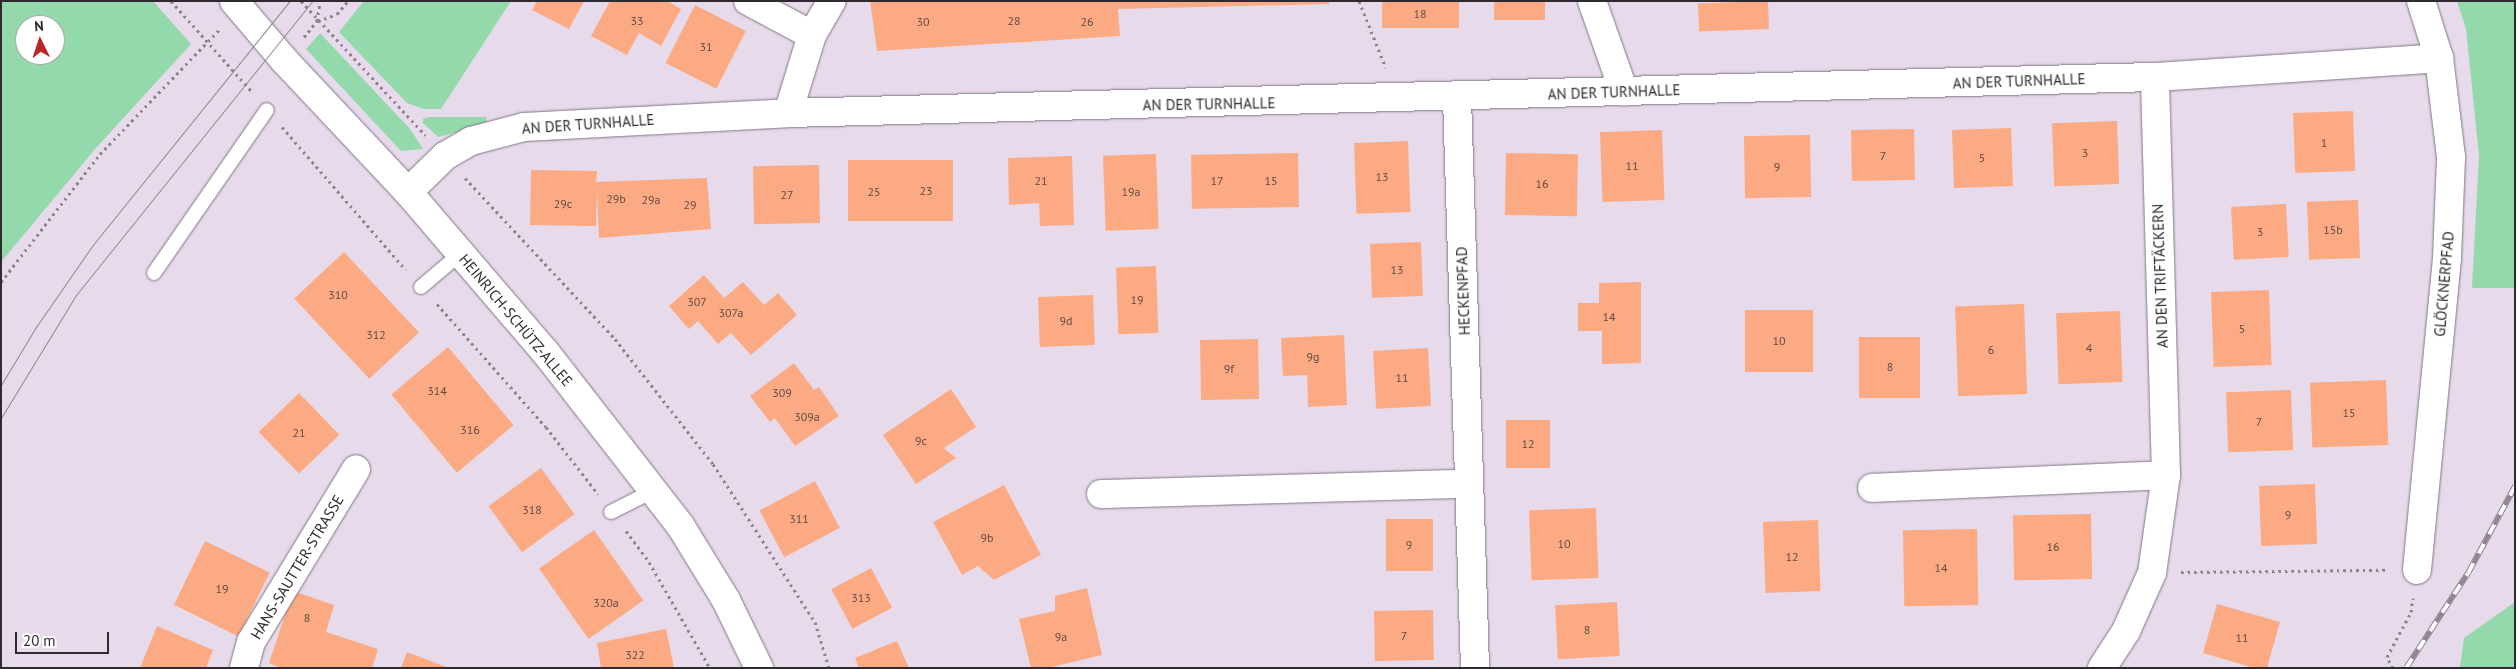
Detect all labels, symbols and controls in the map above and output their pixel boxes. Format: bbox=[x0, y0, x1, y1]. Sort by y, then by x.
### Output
house number: 18 bbox=[1413, 7, 1427, 21]
house number: 33 bbox=[630, 14, 644, 28]
house number: 28 bbox=[1007, 14, 1021, 28]
north arrow bbox=[15, 15, 65, 65]
house number: 30 bbox=[916, 15, 930, 29]
house number: 26 bbox=[1080, 15, 1094, 29]
text: N bbox=[34, 17, 44, 35]
house number: 31 bbox=[699, 40, 713, 54]
street label: AN DER TURNHALLE bbox=[1952, 70, 2086, 92]
street label: AN DER TURNHALLE bbox=[1547, 81, 1681, 103]
street label: AN DER TURNHALLE bbox=[1142, 94, 1276, 114]
street label: AN DER TURNHALLE bbox=[521, 110, 655, 138]
house number: 1 bbox=[2321, 136, 2327, 150]
house number: 3 bbox=[2082, 146, 2088, 160]
house number: 7 bbox=[1880, 149, 1886, 163]
house number: 5 bbox=[1979, 151, 1985, 165]
house number: 11 bbox=[1625, 159, 1639, 173]
house number: 9 bbox=[1774, 160, 1780, 174]
house number: 13 bbox=[1375, 170, 1389, 184]
house number: 21 bbox=[1034, 174, 1048, 188]
house number: 17 bbox=[1210, 174, 1224, 188]
house number: 15 bbox=[1264, 174, 1278, 188]
house number: 16 bbox=[1535, 177, 1549, 191]
house number: 23 bbox=[919, 184, 933, 198]
house number: 25 bbox=[867, 185, 881, 199]
house number: 19a bbox=[1121, 185, 1141, 199]
house number: 27 bbox=[780, 188, 794, 202]
house number: 29b bbox=[606, 192, 626, 206]
house number: 29a bbox=[641, 193, 661, 207]
house number: 29c bbox=[554, 197, 572, 211]
house number: 29 bbox=[683, 198, 697, 212]
street label: AN DEN TRIFTÄCKERN bbox=[2148, 203, 2172, 349]
house number: 15b bbox=[2323, 223, 2343, 237]
house number: 3 bbox=[2257, 225, 2263, 239]
street label: GLÖCKNERPFAD bbox=[2430, 231, 2458, 337]
street label: HECKENPFAD bbox=[1452, 246, 1474, 336]
street label: HEINRICH-SCHÜTZ-ALLEE bbox=[455, 250, 577, 390]
house number: 13 bbox=[1390, 263, 1404, 277]
house number: 310 bbox=[328, 288, 348, 302]
house number: 19 bbox=[1130, 293, 1144, 307]
house number: 307 bbox=[687, 295, 707, 309]
house number: 307a bbox=[718, 306, 744, 320]
house number: 14 bbox=[1602, 310, 1616, 324]
house number: 9d bbox=[1060, 314, 1072, 328]
house number: 5 bbox=[2239, 322, 2245, 336]
house number: 312 bbox=[366, 328, 386, 342]
house number: 10 bbox=[1772, 334, 1786, 348]
house number: 4 bbox=[2086, 341, 2092, 355]
house number: 6 bbox=[1988, 343, 1994, 357]
house number: 9g bbox=[1307, 350, 1319, 364]
house number: 8 bbox=[1887, 360, 1893, 374]
house number: 9f bbox=[1224, 362, 1234, 376]
house number: 11 bbox=[1395, 371, 1409, 385]
house number: 314 bbox=[427, 384, 447, 398]
house number: 309 bbox=[772, 386, 792, 400]
house number: 15 bbox=[2342, 406, 2356, 420]
house number: 309a bbox=[794, 410, 820, 424]
house number: 7 bbox=[2256, 415, 2262, 429]
house number: 316 bbox=[460, 423, 480, 437]
house number: 21 bbox=[292, 426, 306, 440]
house number: 9c bbox=[915, 434, 927, 448]
house number: 12 bbox=[1521, 437, 1535, 451]
street label: HANS-SAUTTER-STRASSE bbox=[247, 492, 347, 642]
house number: 318 bbox=[522, 503, 542, 517]
house number: 9 bbox=[2285, 508, 2291, 522]
house number: 311 bbox=[789, 512, 809, 526]
house number: 9b bbox=[980, 531, 994, 545]
house number: 10 bbox=[1557, 537, 1571, 551]
house number: 9 bbox=[1406, 538, 1412, 552]
house number: 16 bbox=[2046, 540, 2060, 554]
house number: 12 bbox=[1785, 550, 1799, 564]
house number: 14 bbox=[1934, 561, 1948, 575]
house number: 19 bbox=[215, 582, 229, 596]
house number: 313 bbox=[851, 591, 871, 605]
house number: 320a bbox=[593, 596, 619, 610]
house number: 8 bbox=[304, 611, 310, 625]
scale bar bbox=[18, 622, 111, 654]
house number: 8 bbox=[1584, 623, 1590, 637]
house number: 7 bbox=[1401, 629, 1407, 643]
house number: 9a bbox=[1055, 630, 1067, 644]
text: 20 m bbox=[23, 631, 56, 650]
house number: 11 bbox=[2235, 631, 2249, 645]
house number: 322 bbox=[625, 648, 645, 662]

